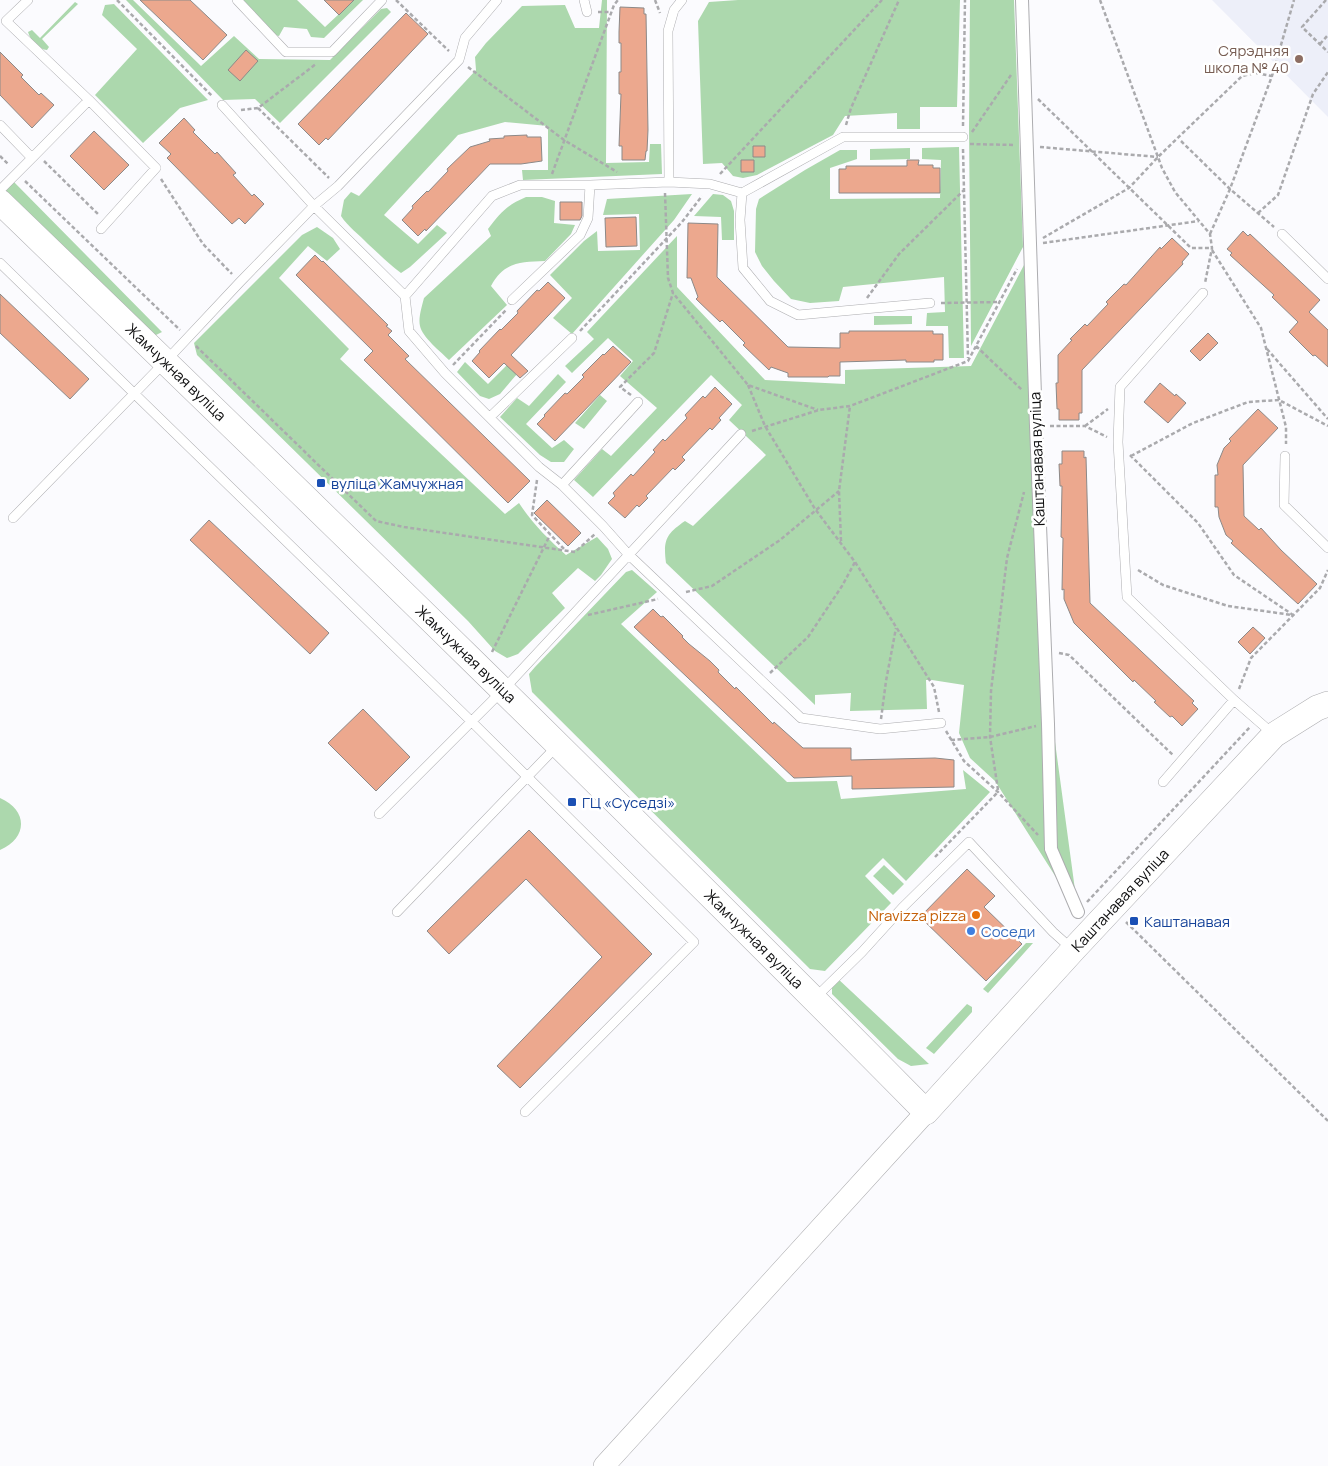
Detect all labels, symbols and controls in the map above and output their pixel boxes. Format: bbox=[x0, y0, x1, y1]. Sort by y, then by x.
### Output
place label: Сярэдняя школа № 40 bbox=[1204, 40, 1289, 78]
marker: Сярэдняя школа № 40 bbox=[1293, 53, 1305, 65]
street label: Жамчужная вуліца bbox=[121, 318, 231, 426]
street label: Каштанавая вуліца bbox=[1024, 391, 1050, 527]
place label: вуліца Жамчужная bbox=[331, 473, 463, 494]
marker: вуліца Жамчужная bbox=[315, 477, 327, 489]
street label: Жамчужная вуліца bbox=[411, 600, 521, 708]
place label: ГЦ «Суседзі» bbox=[582, 792, 675, 813]
marker: ГЦ «Суседзі» bbox=[566, 796, 578, 808]
street label: Каштанавая вуліца bbox=[1066, 844, 1174, 956]
street label: Жамчужная вуліца bbox=[700, 885, 808, 993]
place label: Nravizza pizza bbox=[869, 905, 966, 926]
marker: Nravizza pizza bbox=[970, 909, 982, 921]
place label: Каштанавая bbox=[1144, 911, 1230, 932]
marker: Каштанавая bbox=[1128, 915, 1140, 927]
place label: Соседи bbox=[981, 921, 1035, 942]
marker: Соседи bbox=[965, 925, 977, 937]

